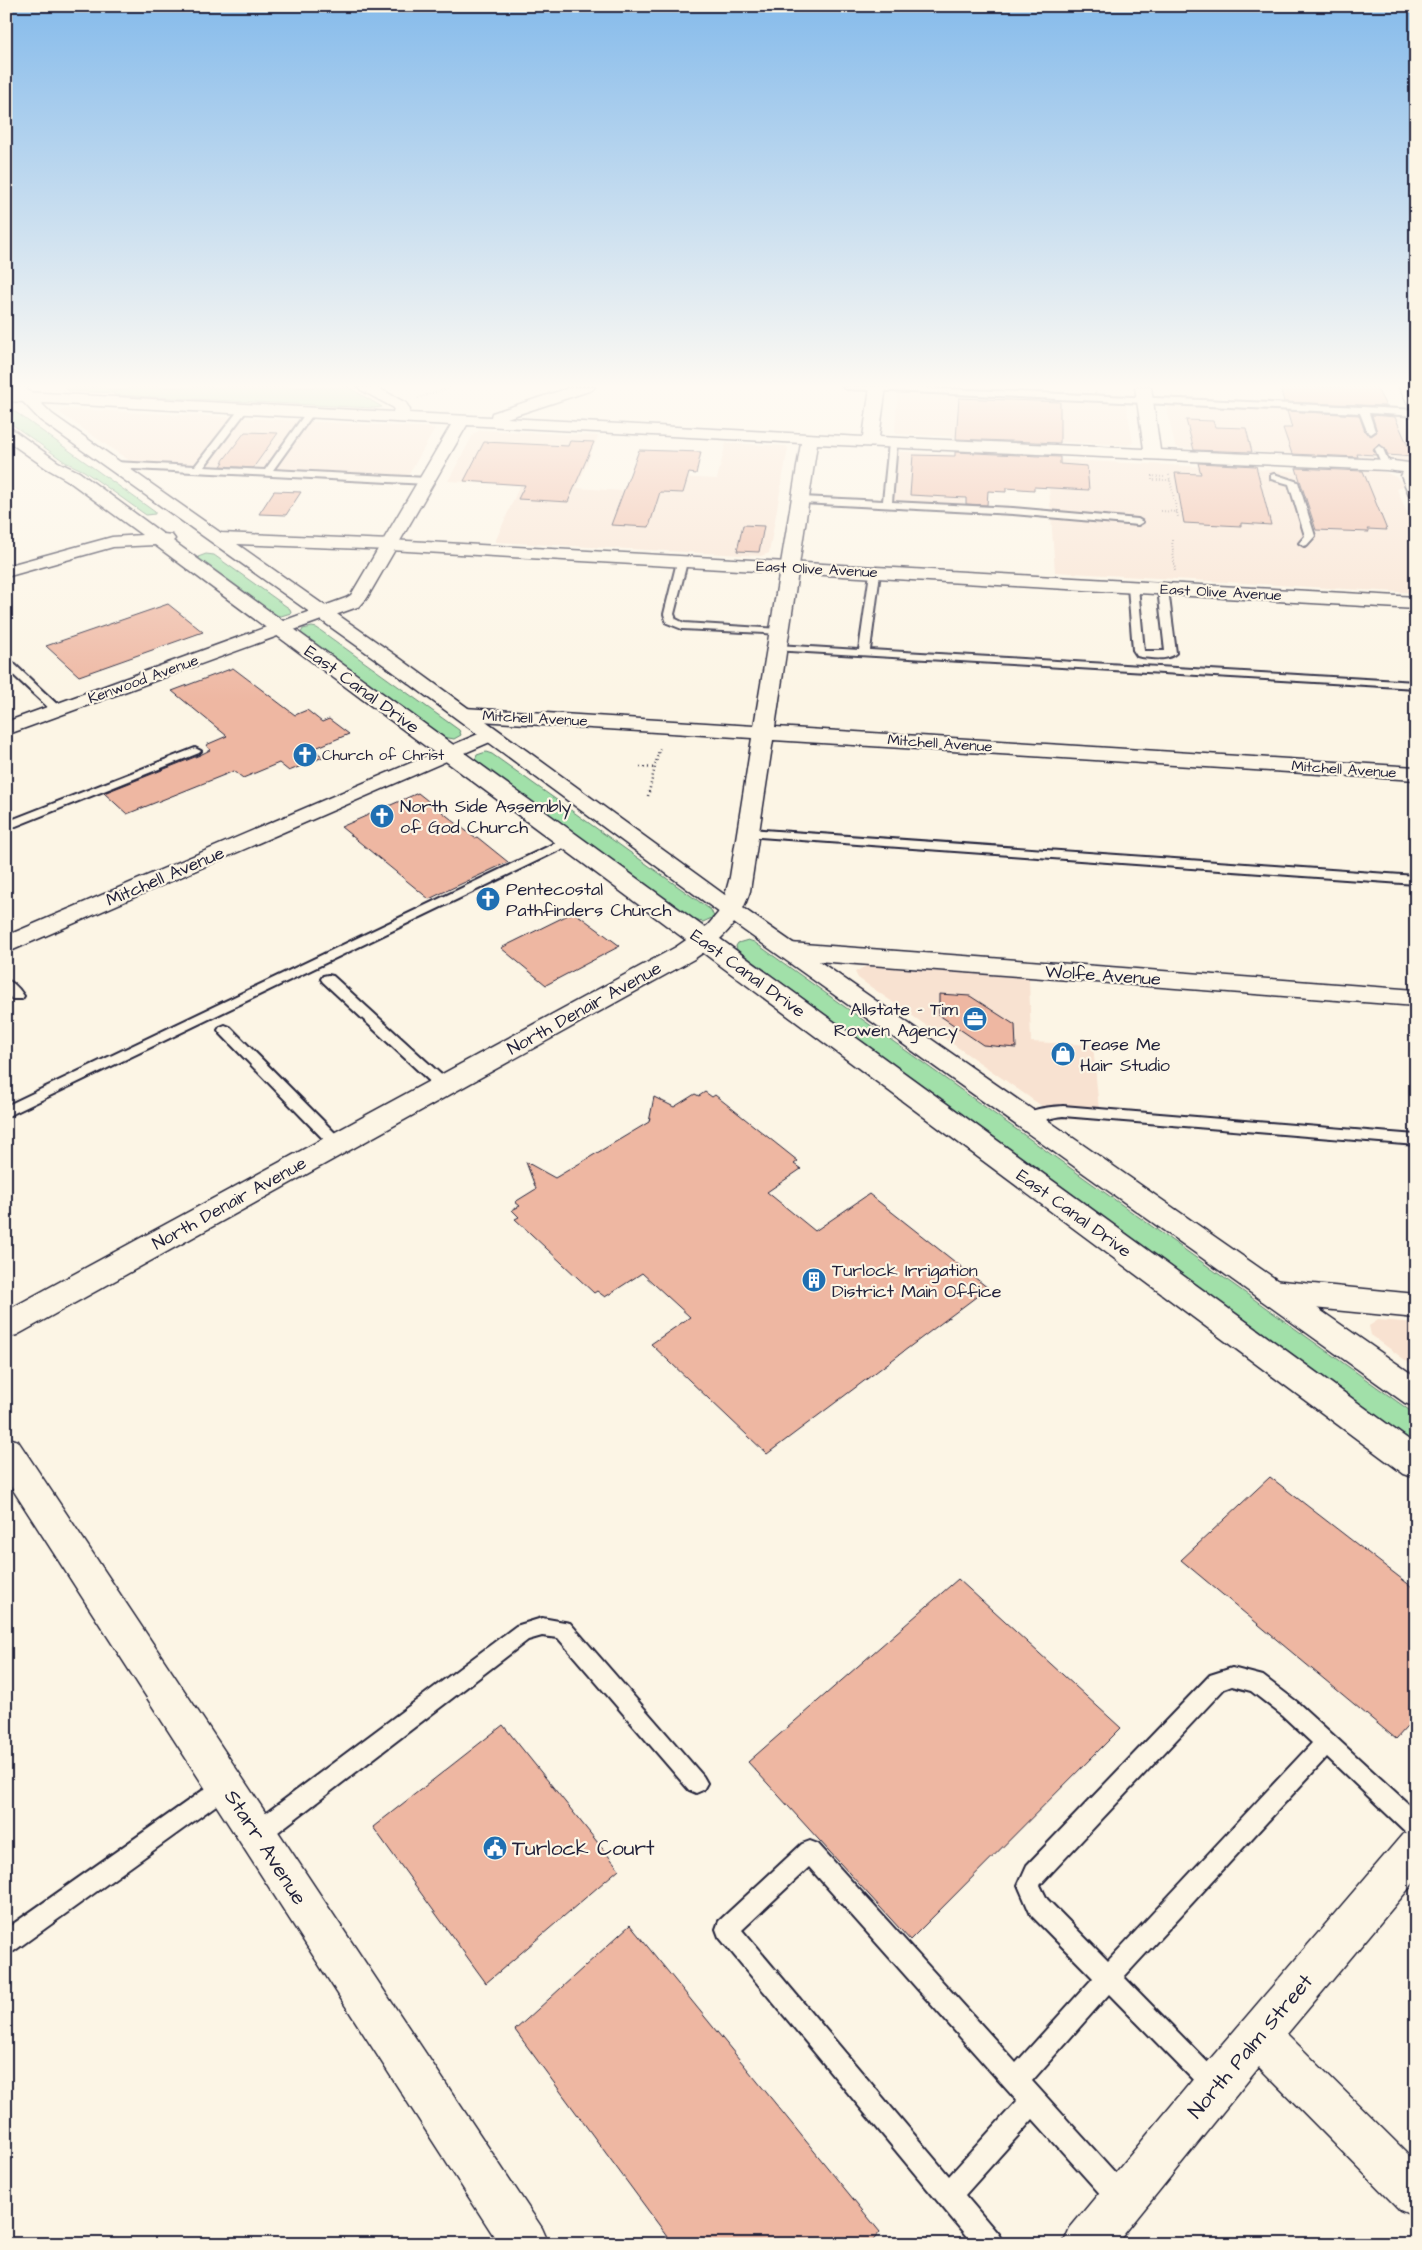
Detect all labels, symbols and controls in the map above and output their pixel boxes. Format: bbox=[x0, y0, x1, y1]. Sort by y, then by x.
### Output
street label: East Olive Avenue bbox=[756, 556, 878, 583]
street label: East Olive Avenue bbox=[1160, 579, 1282, 606]
street label: East Canal Drive bbox=[299, 639, 425, 740]
street label: Kenwood Avenue bbox=[85, 650, 201, 709]
street label: Mitchell Avenue bbox=[482, 705, 588, 732]
street label: Mitchell Avenue bbox=[887, 729, 993, 758]
church icon: Church of Christ bbox=[292, 742, 318, 768]
place label: Church of Christ bbox=[322, 745, 444, 766]
street label: Mitchell Avenue bbox=[1291, 755, 1397, 784]
place label: North Side Assembly of God Church bbox=[400, 794, 571, 840]
church icon: North Side Assembly of God Church bbox=[369, 803, 395, 829]
street label: Mitchell Avenue bbox=[102, 840, 228, 913]
place label: Pentecostal Pathfinders Church bbox=[506, 877, 671, 923]
church icon: Pentecostal Pathfinders Church bbox=[475, 886, 501, 912]
street label: East Canal Drive bbox=[685, 923, 811, 1024]
street label: North Denair Avenue bbox=[503, 956, 666, 1061]
street label: Wolfe Avenue bbox=[1044, 959, 1162, 992]
place label: Allstate - Tim Rowen Agency bbox=[834, 997, 958, 1044]
office icon: Allstate - Tim Rowen Agency bbox=[962, 1006, 988, 1032]
place label: Tease Me Hair Studio bbox=[1080, 1032, 1170, 1078]
shop icon: Tease Me Hair Studio bbox=[1050, 1041, 1076, 1067]
street label: North Denair Avenue bbox=[148, 1151, 311, 1256]
street label: East Canal Drive bbox=[1011, 1163, 1137, 1264]
place label: Turlock Irrigation District Main Office bbox=[832, 1258, 1002, 1304]
building icon: Turlock Irrigation District Main Office bbox=[801, 1267, 827, 1293]
street label: Starr Avenue bbox=[217, 1784, 314, 1911]
place label: Turlock Court bbox=[512, 1834, 655, 1863]
public building icon: Turlock Court bbox=[482, 1835, 508, 1861]
street label: North Palm Street bbox=[1181, 1967, 1320, 2125]

